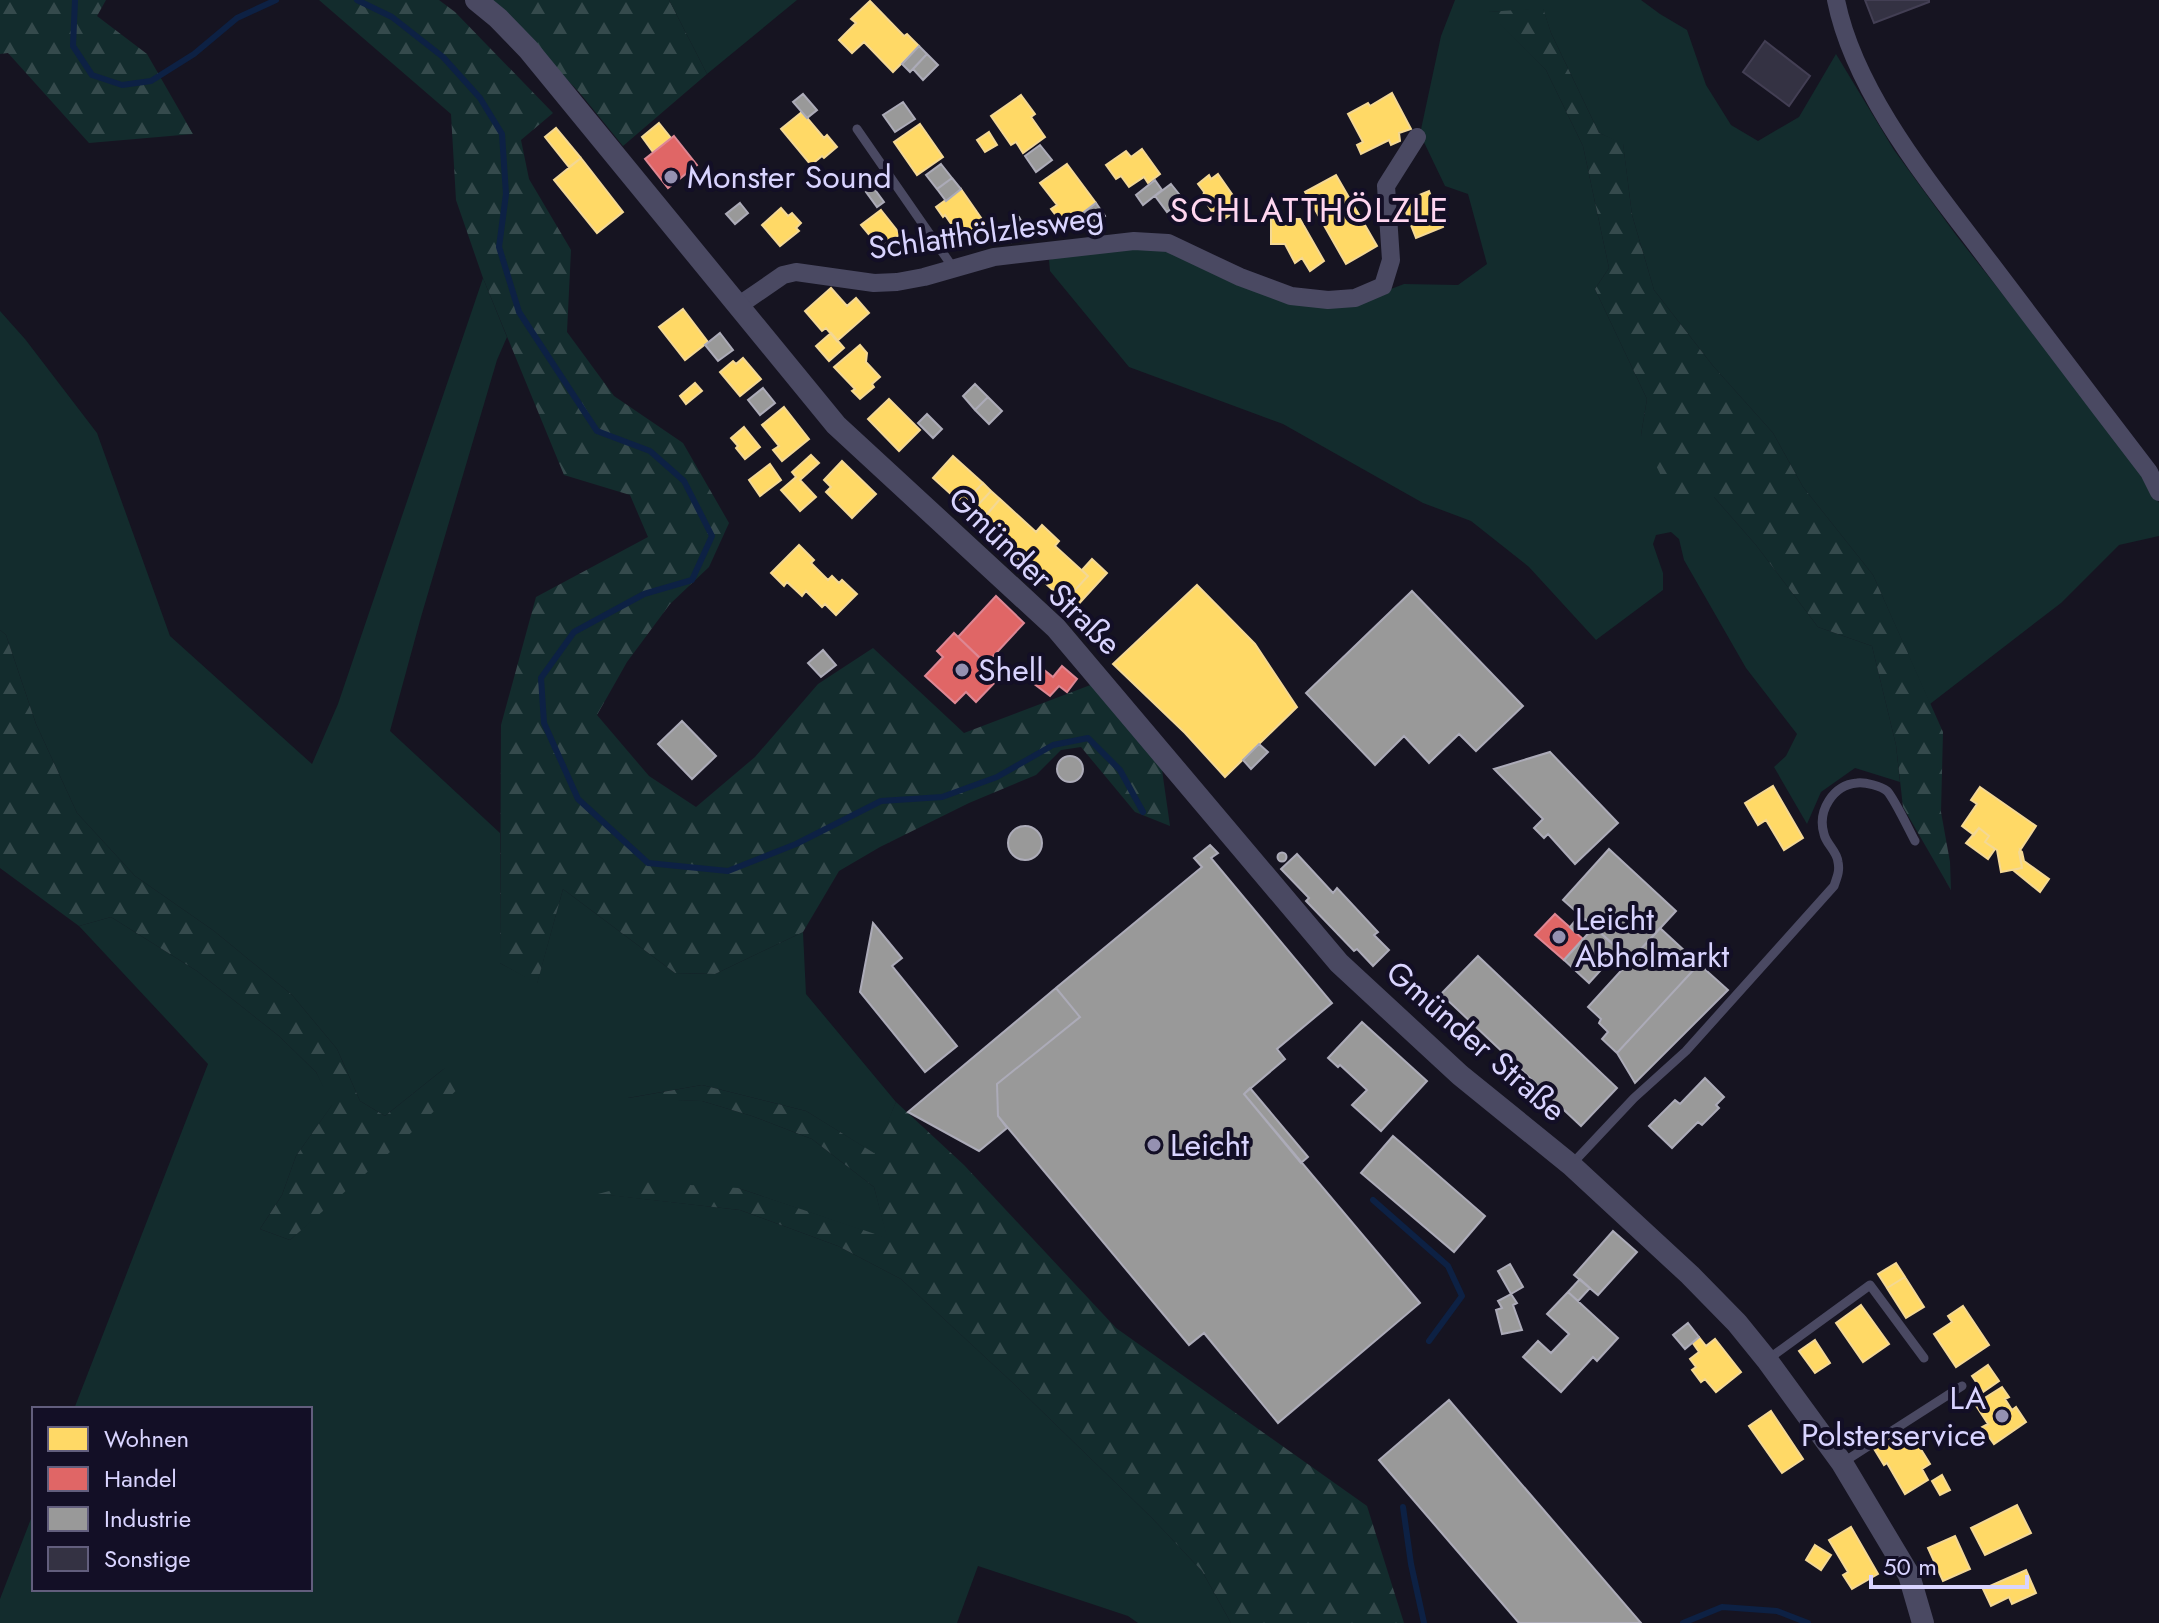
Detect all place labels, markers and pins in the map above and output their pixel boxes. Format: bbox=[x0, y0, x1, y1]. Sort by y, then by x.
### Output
place label: Monster Sound bbox=[687, 154, 892, 200]
marker: Monster Sound bbox=[662, 168, 680, 186]
place label: Shell bbox=[978, 647, 1044, 693]
marker: Shell bbox=[953, 661, 971, 679]
place label: Leicht Abholmarkt bbox=[1575, 896, 1729, 979]
marker: Leicht Abholmarkt bbox=[1550, 928, 1568, 946]
place label: Leicht bbox=[1170, 1122, 1249, 1168]
marker: Leicht bbox=[1145, 1136, 1163, 1154]
place label: LA Polsterservice bbox=[1801, 1375, 1986, 1458]
marker: LA Polsterservice bbox=[1993, 1407, 2011, 1425]

